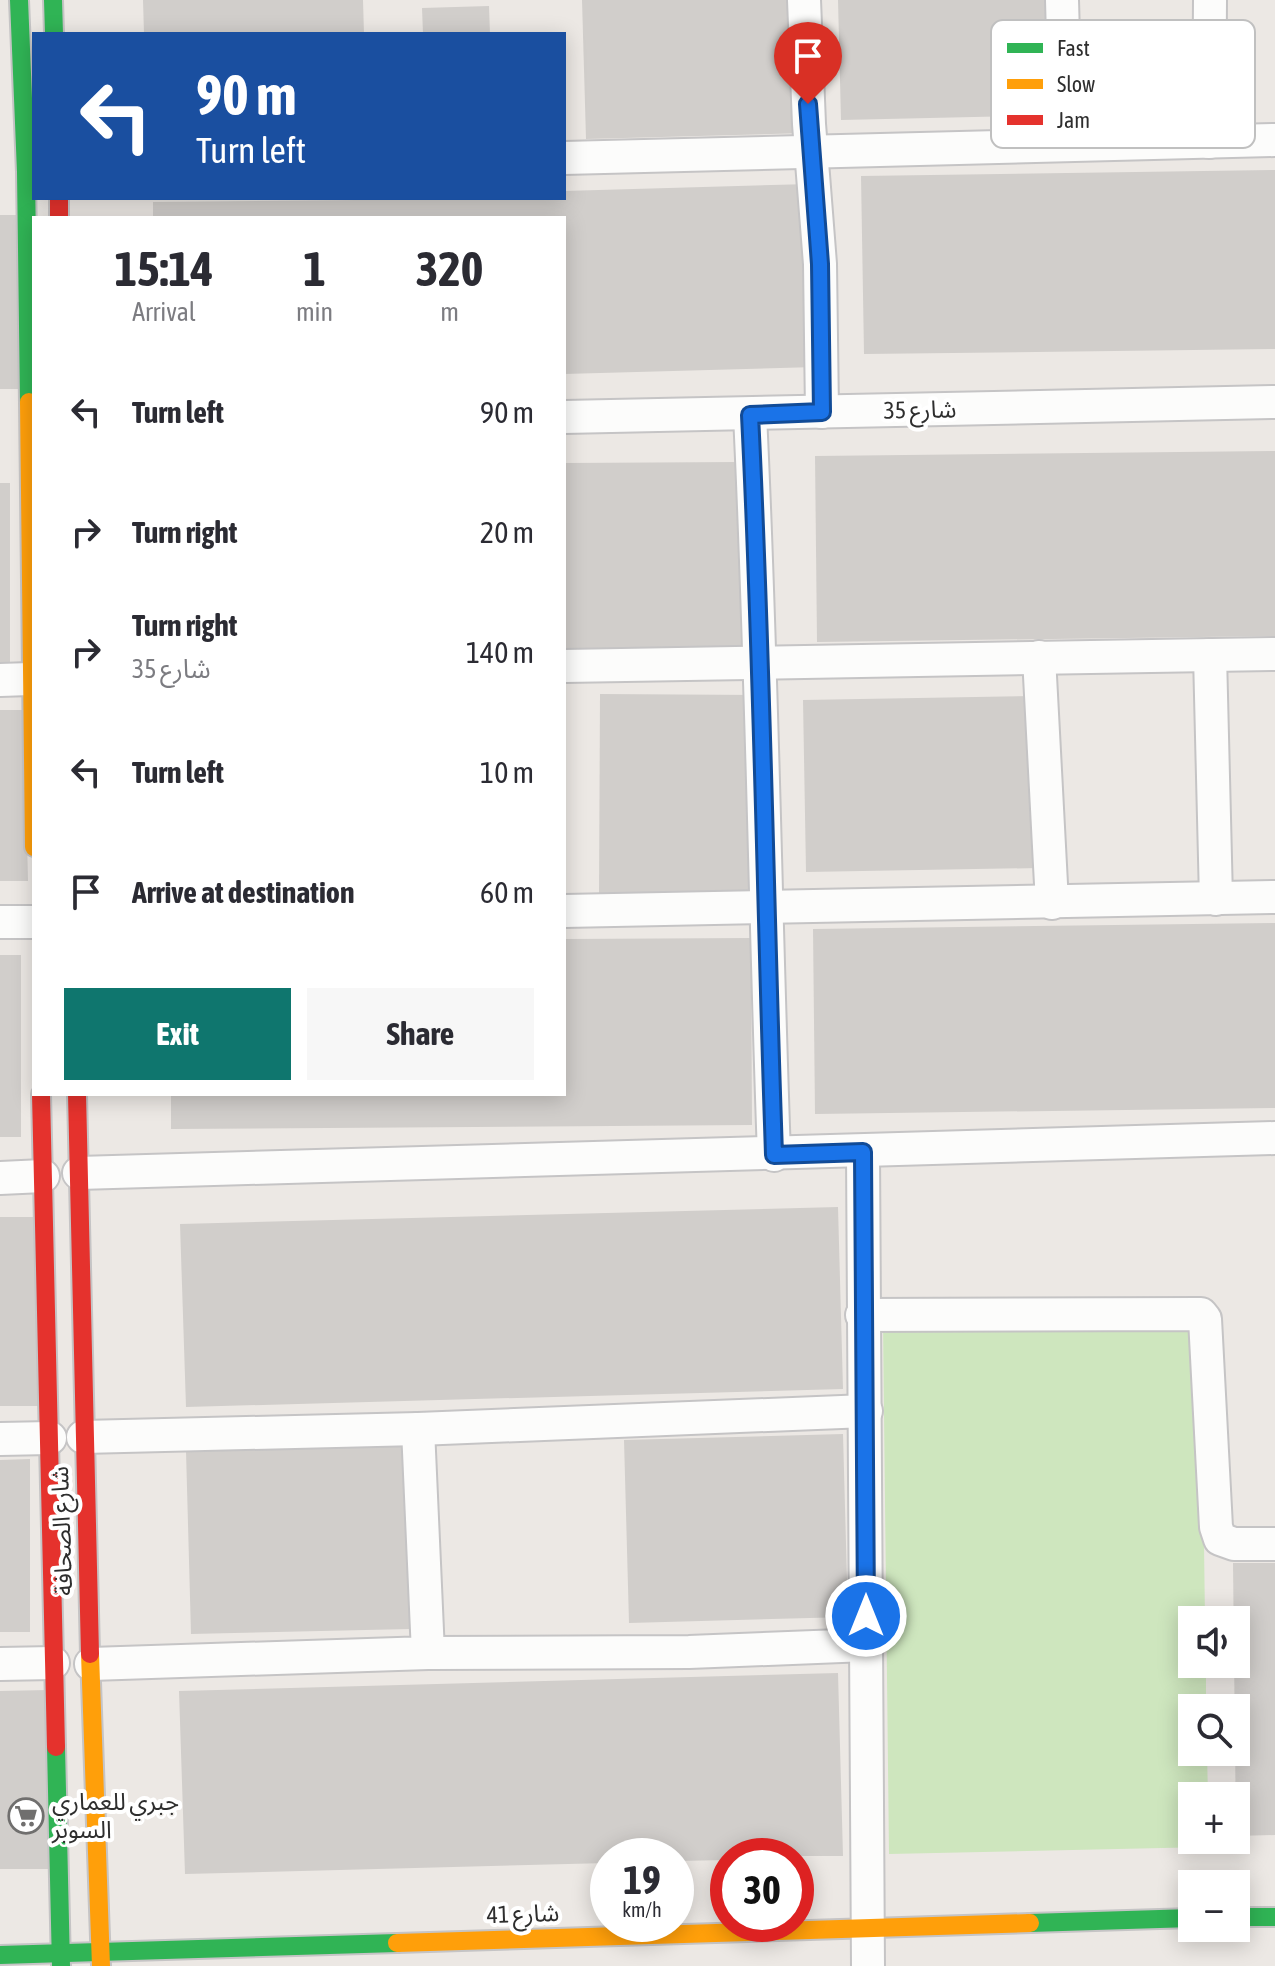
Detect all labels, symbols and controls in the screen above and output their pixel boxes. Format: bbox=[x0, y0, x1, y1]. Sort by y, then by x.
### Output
legend bbox=[991, 20, 1255, 148]
pin bbox=[774, 22, 842, 104]
icon: arrive bbox=[786, 34, 830, 78]
text: Fast bbox=[1057, 35, 1090, 61]
text: 90 m bbox=[196, 63, 297, 127]
icon: left bbox=[64, 64, 168, 168]
text: Slow bbox=[1057, 71, 1095, 97]
text: Jam bbox=[1057, 107, 1090, 133]
text: Turn left bbox=[196, 129, 306, 171]
text: 15:14 bbox=[115, 241, 213, 296]
text: 1 bbox=[303, 241, 326, 296]
text: 320 bbox=[416, 241, 483, 296]
text: Arrival bbox=[132, 297, 196, 327]
text: min bbox=[296, 297, 333, 327]
text: m bbox=[440, 297, 459, 327]
icon: left bbox=[64, 390, 108, 434]
text: Turn left bbox=[132, 395, 224, 429]
text: 90 m bbox=[480, 395, 534, 429]
street label: شارع 35 bbox=[883, 395, 957, 428]
icon: right bbox=[64, 510, 108, 554]
text: Turn right bbox=[132, 515, 238, 549]
text: 20 m bbox=[480, 515, 534, 549]
text: Turn right bbox=[132, 608, 238, 642]
icon: right bbox=[64, 630, 108, 674]
text: 140 m bbox=[466, 635, 534, 669]
text: شارع 35 bbox=[132, 654, 211, 684]
icon: left bbox=[64, 750, 108, 794]
text: Turn left bbox=[132, 755, 224, 789]
text: 10 m bbox=[480, 755, 534, 789]
icon: arrive bbox=[64, 870, 108, 914]
text: Arrive at destination bbox=[132, 875, 354, 909]
text: 60 m bbox=[480, 875, 534, 909]
button: Exit bbox=[64, 988, 291, 1080]
button: Share bbox=[307, 988, 534, 1080]
street label: شارع الصحافة bbox=[46, 1466, 81, 1596]
position arrow bbox=[824, 1574, 908, 1658]
map controls bbox=[1178, 1606, 1250, 1942]
button: sound bbox=[1178, 1606, 1250, 1678]
button: search bbox=[1178, 1694, 1250, 1766]
button: + bbox=[1178, 1782, 1250, 1854]
place label: جبري للعماري السوبر bbox=[51, 1788, 179, 1844]
supermarket icon: جبري للعماري السوبر bbox=[7, 1797, 45, 1835]
speed limit sign: 30 bbox=[710, 1838, 814, 1942]
text: 19 bbox=[623, 1857, 661, 1902]
button: − bbox=[1178, 1870, 1250, 1942]
text: km/h bbox=[622, 1898, 662, 1921]
street label: شارع 41 bbox=[486, 1899, 560, 1932]

